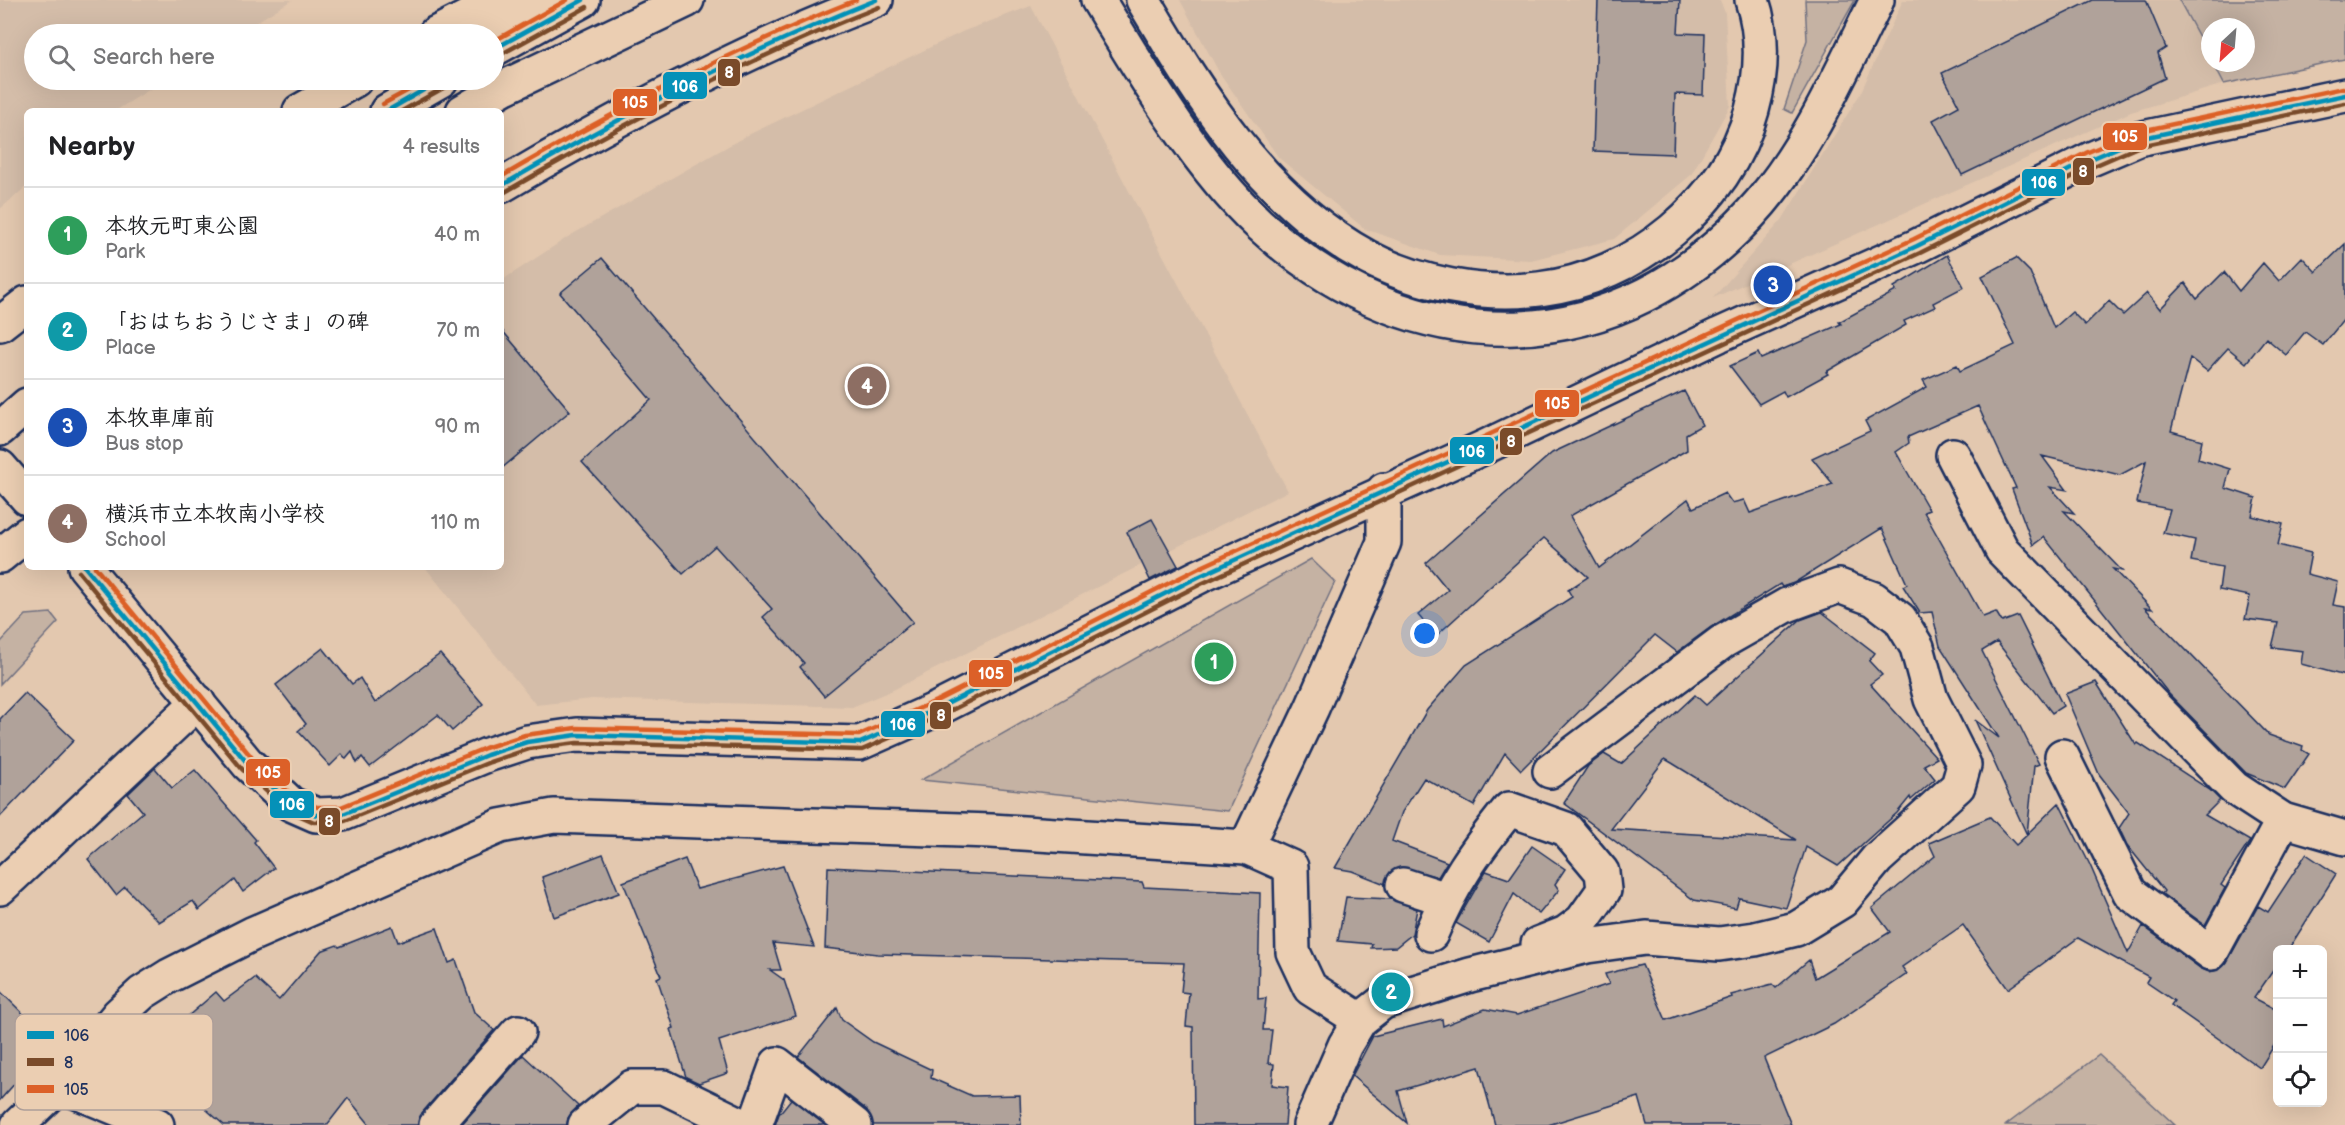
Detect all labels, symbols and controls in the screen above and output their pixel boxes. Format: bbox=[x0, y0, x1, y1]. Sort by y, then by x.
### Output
north arrow bbox=[2201, 18, 2255, 72]
search box bbox=[24, 24, 504, 90]
icon: search bbox=[45, 41, 78, 74]
text: Search here bbox=[93, 44, 215, 71]
line badge: 8 bbox=[717, 58, 741, 87]
text: 8 bbox=[724, 64, 734, 83]
line badge: 106 bbox=[662, 71, 708, 100]
text: 106 bbox=[672, 78, 699, 97]
line badge: 105 bbox=[612, 88, 658, 117]
text: 105 bbox=[622, 94, 648, 113]
line badge: 105 bbox=[2102, 122, 2148, 151]
text: 105 bbox=[2112, 128, 2138, 147]
text: Nearby bbox=[48, 132, 135, 163]
text: 4 results bbox=[402, 135, 480, 159]
line badge: 8 bbox=[2072, 157, 2095, 186]
text: 8 bbox=[2078, 163, 2088, 182]
line badge: 106 bbox=[2021, 168, 2066, 197]
text: 106 bbox=[2031, 174, 2058, 193]
text: 本牧元町東公園 bbox=[105, 213, 259, 240]
text: 1 bbox=[63, 223, 72, 247]
text: 40 m bbox=[434, 223, 480, 247]
text: Park bbox=[105, 240, 145, 264]
pin: 3 bbox=[1754, 262, 1792, 308]
text: 「おはちおうじさま」の碑 bbox=[105, 309, 369, 336]
text: 2 bbox=[62, 319, 73, 343]
text: 70 m bbox=[436, 319, 480, 343]
text: Place bbox=[105, 336, 156, 360]
pin: 4 bbox=[848, 364, 886, 408]
line badge: 105 bbox=[1534, 389, 1580, 418]
text: 105 bbox=[1544, 395, 1570, 414]
text: 本牧車庫前 bbox=[105, 405, 215, 432]
text: 3 bbox=[62, 415, 73, 439]
text: 90 m bbox=[435, 415, 480, 439]
line badge: 8 bbox=[1499, 427, 1523, 456]
text: Bus stop bbox=[105, 432, 184, 456]
text: 8 bbox=[1506, 433, 1516, 452]
line badge: 106 bbox=[1449, 436, 1495, 465]
text: 106 bbox=[1459, 443, 1486, 462]
text: 横浜市立本牧南小学校 bbox=[105, 501, 325, 528]
text: 4 bbox=[62, 511, 73, 535]
text: 110 m bbox=[431, 511, 480, 535]
text: School bbox=[105, 528, 166, 552]
your location bbox=[1410, 619, 1439, 648]
pin: 1 bbox=[1194, 640, 1234, 684]
line badge: 105 bbox=[968, 659, 1013, 688]
text: 105 bbox=[978, 665, 1004, 684]
line badge: 8 bbox=[929, 701, 952, 730]
text: 8 bbox=[936, 707, 946, 726]
line badge: 106 bbox=[880, 710, 926, 738]
text: 106 bbox=[890, 716, 917, 735]
line badge: 105 bbox=[245, 758, 291, 787]
text: 105 bbox=[255, 764, 281, 783]
line badge: 106 bbox=[269, 790, 315, 819]
text: 106 bbox=[279, 796, 306, 815]
line badge: 8 bbox=[318, 807, 341, 836]
text: 8 bbox=[324, 813, 334, 832]
map controls bbox=[2273, 945, 2327, 1107]
button: + bbox=[2273, 945, 2327, 999]
pin: 2 bbox=[1372, 970, 1410, 1014]
button: − bbox=[2273, 999, 2327, 1053]
legend bbox=[15, 1014, 213, 1110]
text: 106 bbox=[64, 1027, 90, 1046]
button: locate bbox=[2273, 1053, 2327, 1107]
text: 8 bbox=[64, 1054, 73, 1073]
text: 105 bbox=[64, 1081, 89, 1100]

